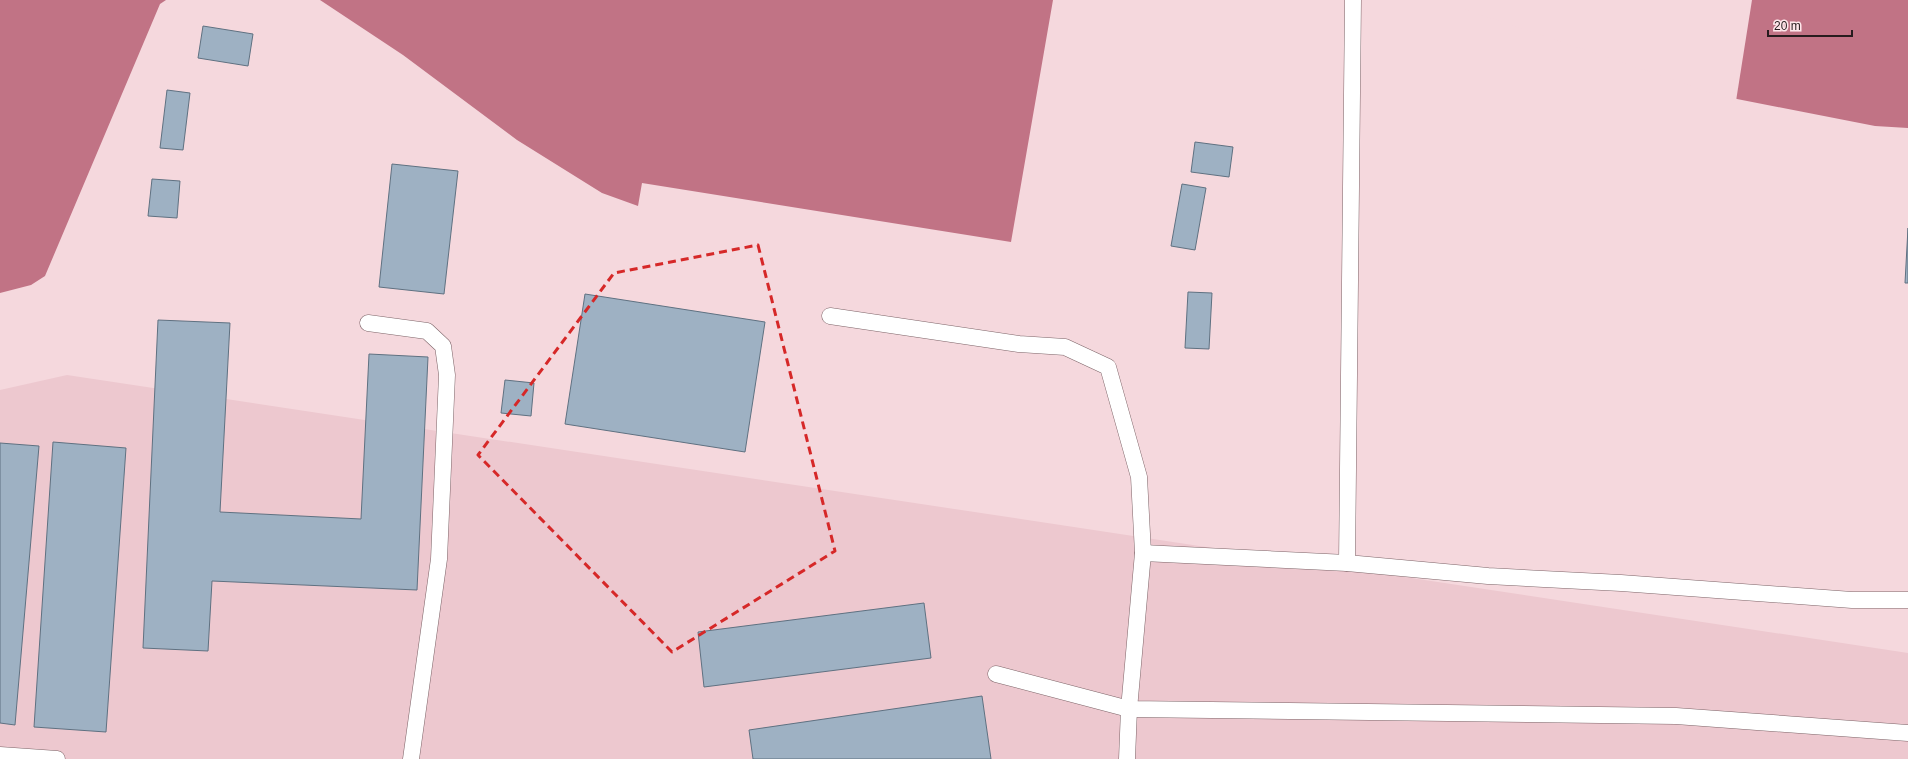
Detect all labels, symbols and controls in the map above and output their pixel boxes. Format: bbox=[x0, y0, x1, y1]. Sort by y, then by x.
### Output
scale bar bbox=[1768, 12, 1852, 38]
text: 20 m bbox=[1774, 19, 1801, 33]

